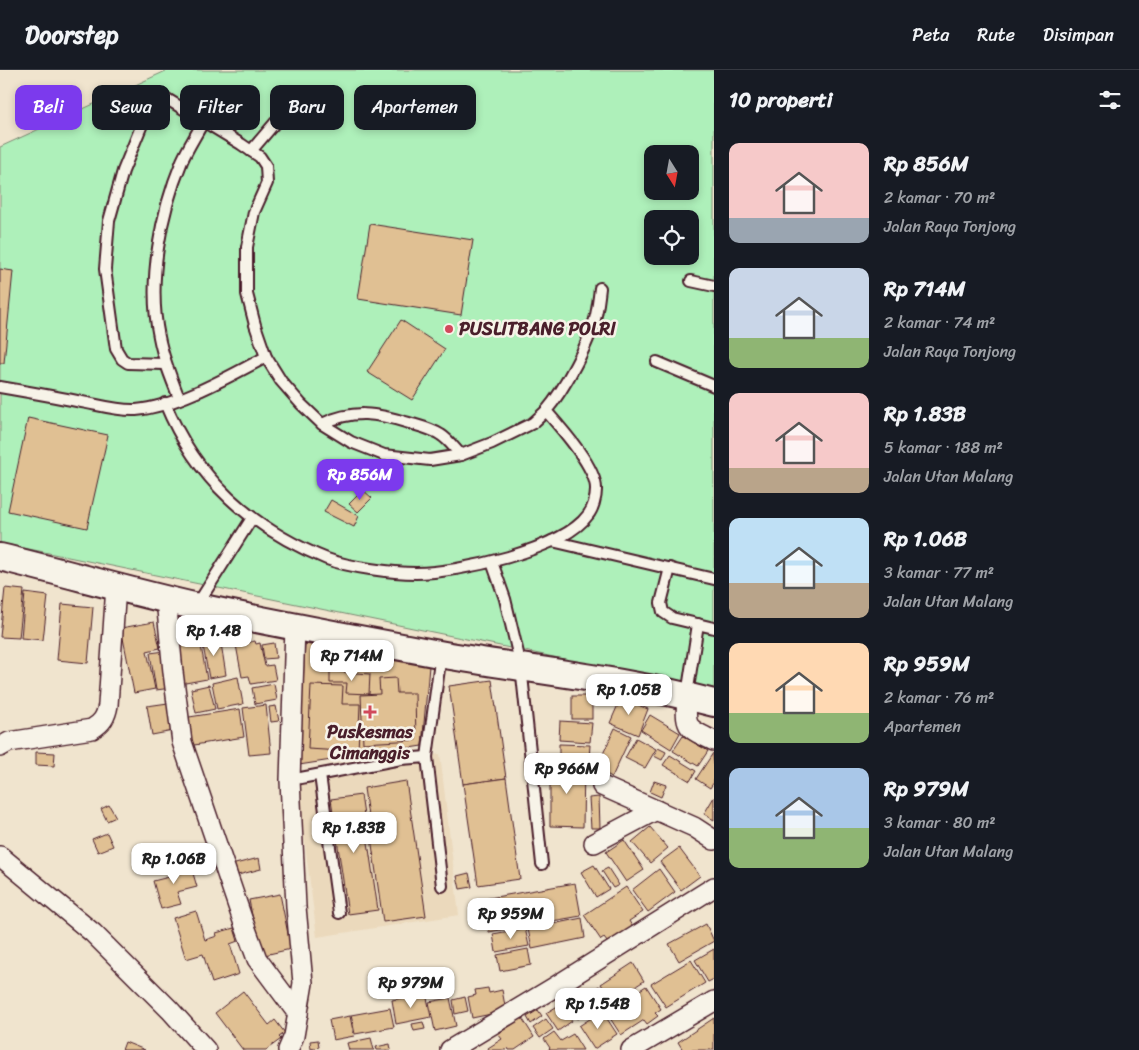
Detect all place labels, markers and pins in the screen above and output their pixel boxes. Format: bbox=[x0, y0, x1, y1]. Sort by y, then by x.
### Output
place label: PUSLITBANG POLRI bbox=[459, 313, 616, 345]
marker: PUSLITBANG POLRI bbox=[443, 323, 455, 335]
pin: Rp 856M bbox=[314, 458, 406, 501]
pin: Rp 1.4B bbox=[168, 614, 260, 657]
pin: Rp 714M bbox=[306, 640, 398, 682]
pin: Rp 1.05B bbox=[577, 674, 681, 716]
marker: Puskesmas Cimanggis bbox=[363, 705, 377, 719]
place label: Puskesmas Cimanggis bbox=[327, 716, 414, 769]
pin: Rp 966M bbox=[521, 752, 613, 795]
pin: Rp 1.83B bbox=[302, 812, 406, 854]
pin: Rp 1.06B bbox=[122, 842, 226, 885]
pin: Rp 959M bbox=[465, 898, 557, 940]
pin: Rp 979M bbox=[365, 966, 457, 1009]
pin: Rp 1.54B bbox=[546, 988, 650, 1030]

